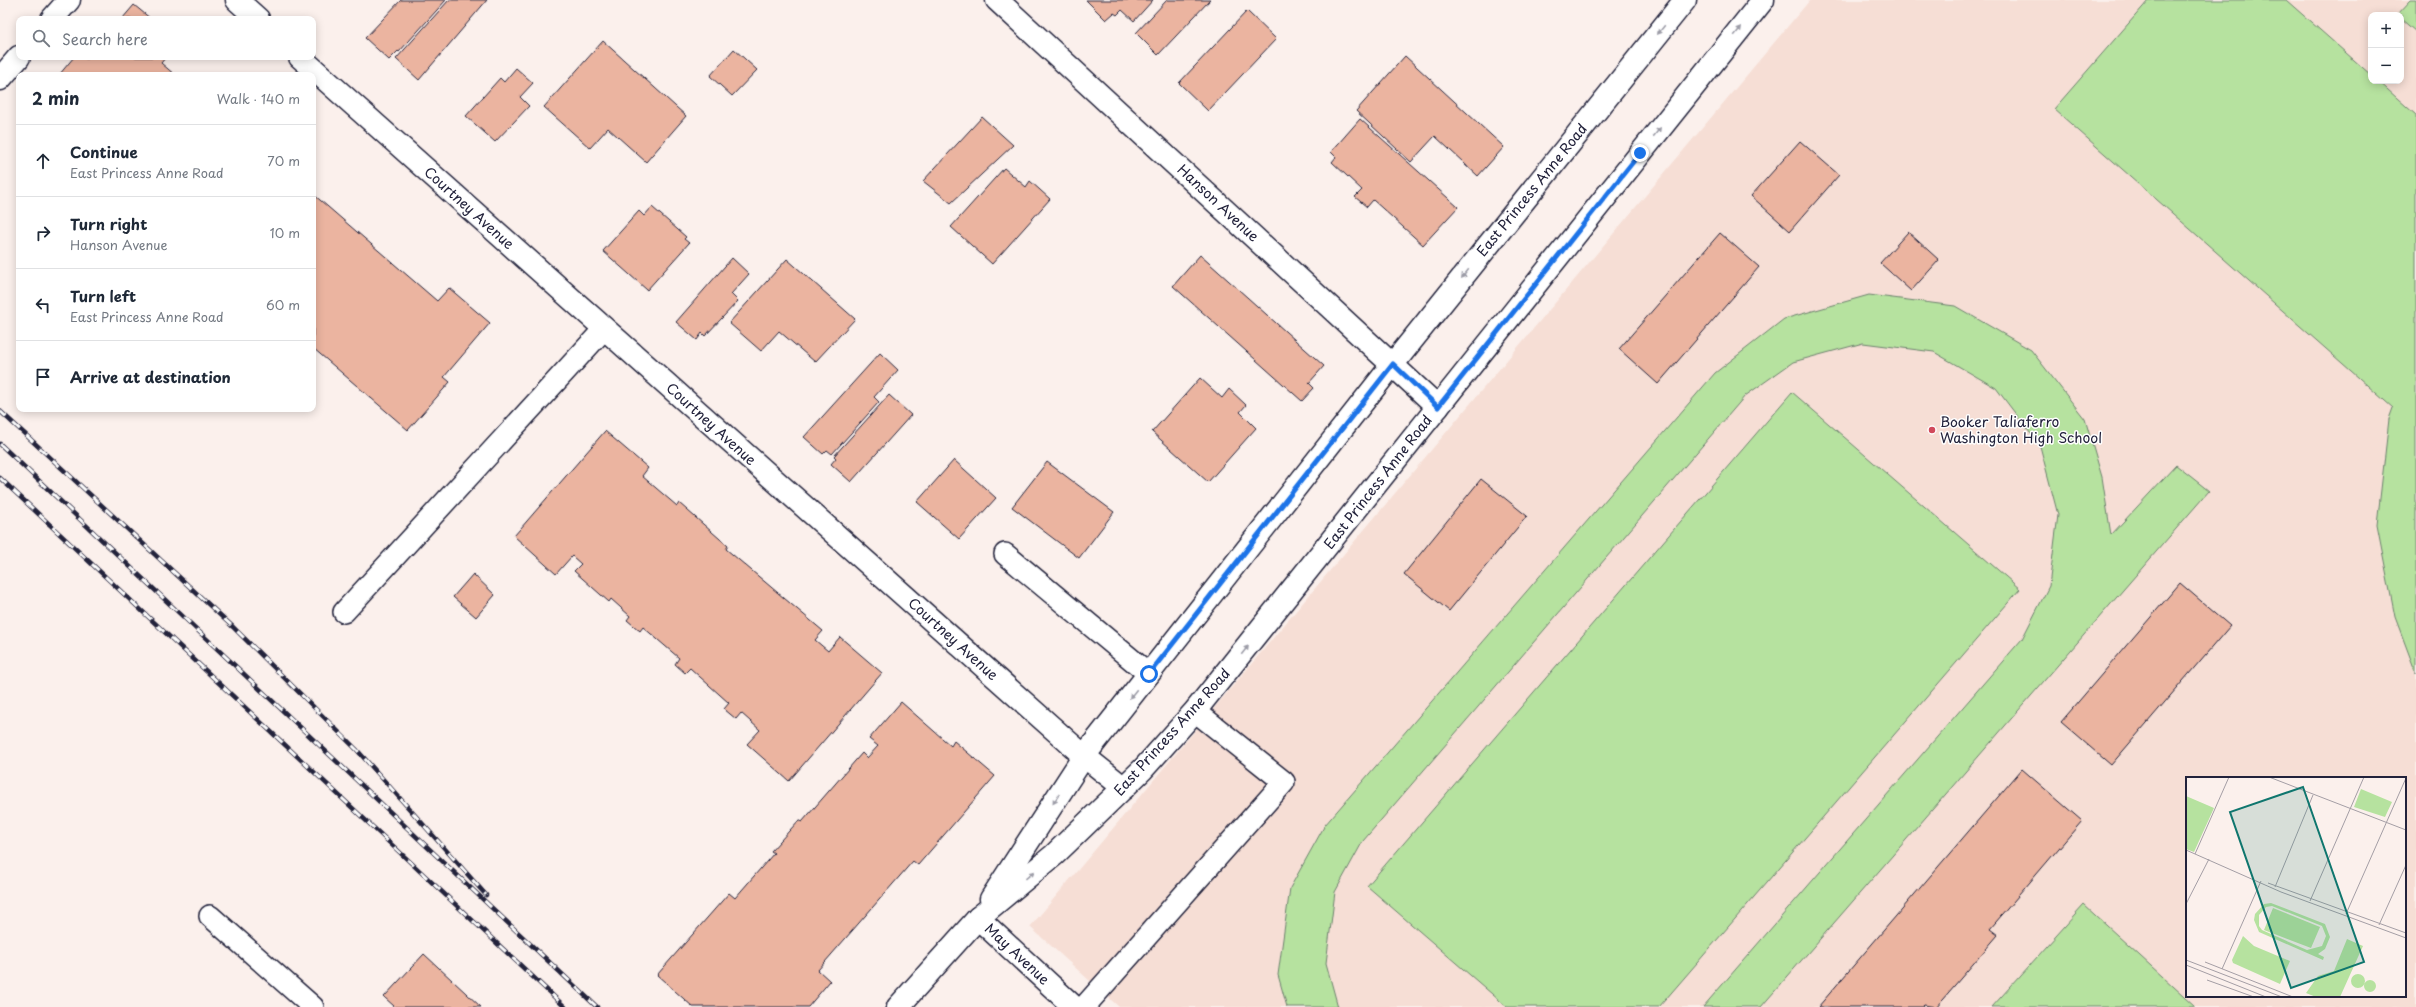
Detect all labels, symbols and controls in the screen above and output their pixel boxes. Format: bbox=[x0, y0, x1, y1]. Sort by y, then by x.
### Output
map controls bbox=[2368, 12, 2404, 84]
button: + bbox=[2368, 12, 2404, 48]
search box bbox=[16, 16, 316, 60]
one-way arrow bbox=[1656, 25, 1665, 36]
one-way arrow bbox=[1734, 25, 1743, 36]
icon: search bbox=[30, 27, 52, 49]
text: Search here bbox=[62, 27, 148, 50]
button: − bbox=[2368, 48, 2404, 84]
text: 2 min bbox=[32, 85, 79, 111]
text: Walk · 140 m bbox=[217, 89, 300, 108]
street label: East Princess Anne Road bbox=[1471, 119, 1592, 261]
one-way arrow bbox=[1652, 126, 1661, 137]
text: Continue bbox=[70, 140, 138, 163]
route end bbox=[1631, 144, 1649, 162]
icon: ahead bbox=[32, 150, 54, 172]
text: 70 m bbox=[267, 151, 300, 170]
street label: Hanson Avenue bbox=[1173, 159, 1264, 246]
street label: Courtney Avenue bbox=[420, 161, 519, 254]
text: East Princess Anne Road bbox=[70, 163, 224, 182]
text: Turn right bbox=[70, 212, 147, 235]
icon: right bbox=[32, 222, 54, 244]
text: 10 m bbox=[270, 223, 300, 242]
text: Hanson Avenue bbox=[70, 235, 168, 254]
one-way arrow bbox=[1461, 268, 1470, 279]
text: Turn left bbox=[70, 284, 136, 307]
icon: left bbox=[32, 294, 54, 316]
text: 60 m bbox=[266, 295, 300, 314]
text: East Princess Anne Road bbox=[70, 307, 224, 326]
text: Arrive at destination bbox=[70, 365, 231, 388]
icon: arrive bbox=[32, 366, 54, 388]
street label: Courtney Avenue bbox=[662, 377, 761, 470]
street label: East Princess Anne Road bbox=[1318, 410, 1437, 553]
place label: Booker Taliaferro Washington High School bbox=[1940, 411, 2102, 448]
marker: Booker Taliaferro Washington High School bbox=[1927, 425, 1937, 435]
street label: Courtney Avenue bbox=[904, 592, 1003, 685]
one-way arrow bbox=[1240, 644, 1249, 655]
street label: East Princess Anne Road bbox=[1109, 663, 1235, 800]
route start bbox=[1140, 665, 1158, 683]
one-way arrow bbox=[1129, 689, 1137, 700]
inset map bbox=[2186, 777, 2406, 997]
one-way arrow bbox=[1052, 794, 1060, 804]
one-way arrow bbox=[1024, 871, 1035, 880]
street label: May Avenue bbox=[980, 918, 1055, 989]

